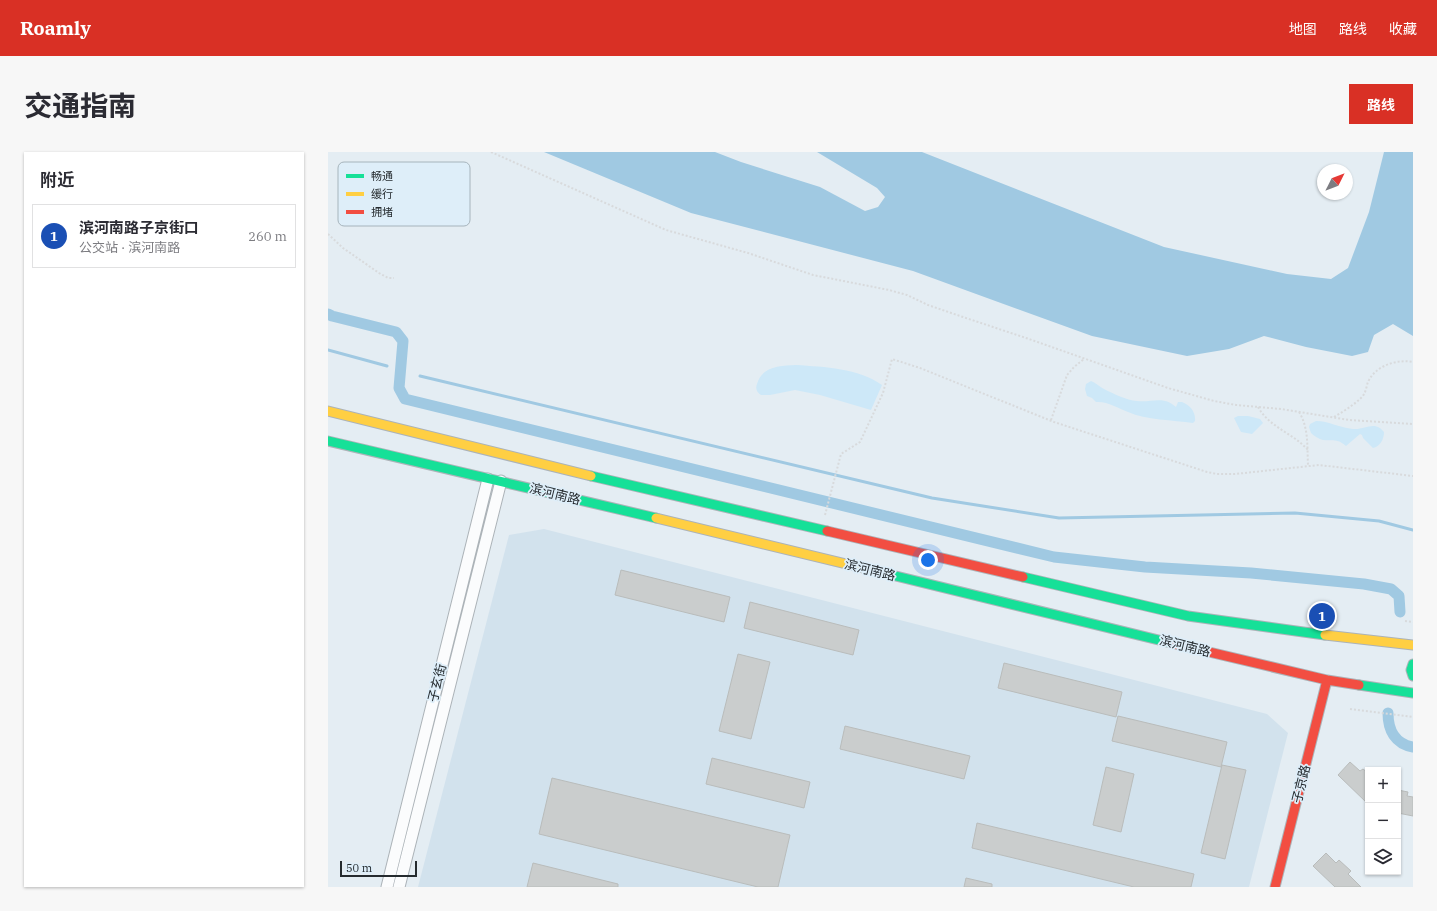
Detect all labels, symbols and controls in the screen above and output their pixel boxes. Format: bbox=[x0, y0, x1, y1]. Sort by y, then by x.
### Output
text: Roamly bbox=[20, 16, 91, 40]
text: 地图 bbox=[1289, 20, 1317, 38]
text: 路线 bbox=[1339, 20, 1367, 38]
text: 收藏 bbox=[1389, 20, 1417, 38]
button: 路线 bbox=[1349, 84, 1413, 124]
text: 交通指南 bbox=[24, 87, 136, 124]
legend bbox=[338, 162, 470, 226]
north arrow bbox=[1317, 164, 1353, 200]
text: 附近 bbox=[40, 169, 74, 191]
text: 畅通 bbox=[371, 169, 393, 183]
text: 缓行 bbox=[371, 187, 393, 201]
text: 拥堵 bbox=[371, 205, 393, 219]
text: 滨河南路子京街口 bbox=[79, 218, 199, 237]
text: 1 bbox=[50, 228, 58, 245]
text: 260 m bbox=[248, 228, 287, 245]
text: 公交站 · 滨河南路 bbox=[79, 239, 180, 256]
street label: 滨河南路 bbox=[528, 479, 582, 509]
your location bbox=[918, 550, 938, 570]
street label: 滨河南路 bbox=[843, 555, 897, 585]
pin: 1 bbox=[1309, 601, 1335, 631]
street label: 滨河南路 bbox=[1158, 631, 1212, 661]
street label: 子玄街 bbox=[424, 662, 450, 704]
street label: 子京路 bbox=[1288, 763, 1314, 805]
map controls bbox=[1365, 767, 1401, 875]
button: + bbox=[1365, 767, 1401, 803]
button: − bbox=[1365, 803, 1401, 839]
button: layers bbox=[1365, 839, 1401, 875]
scale bar bbox=[340, 859, 417, 878]
text: 50 m bbox=[346, 861, 372, 875]

